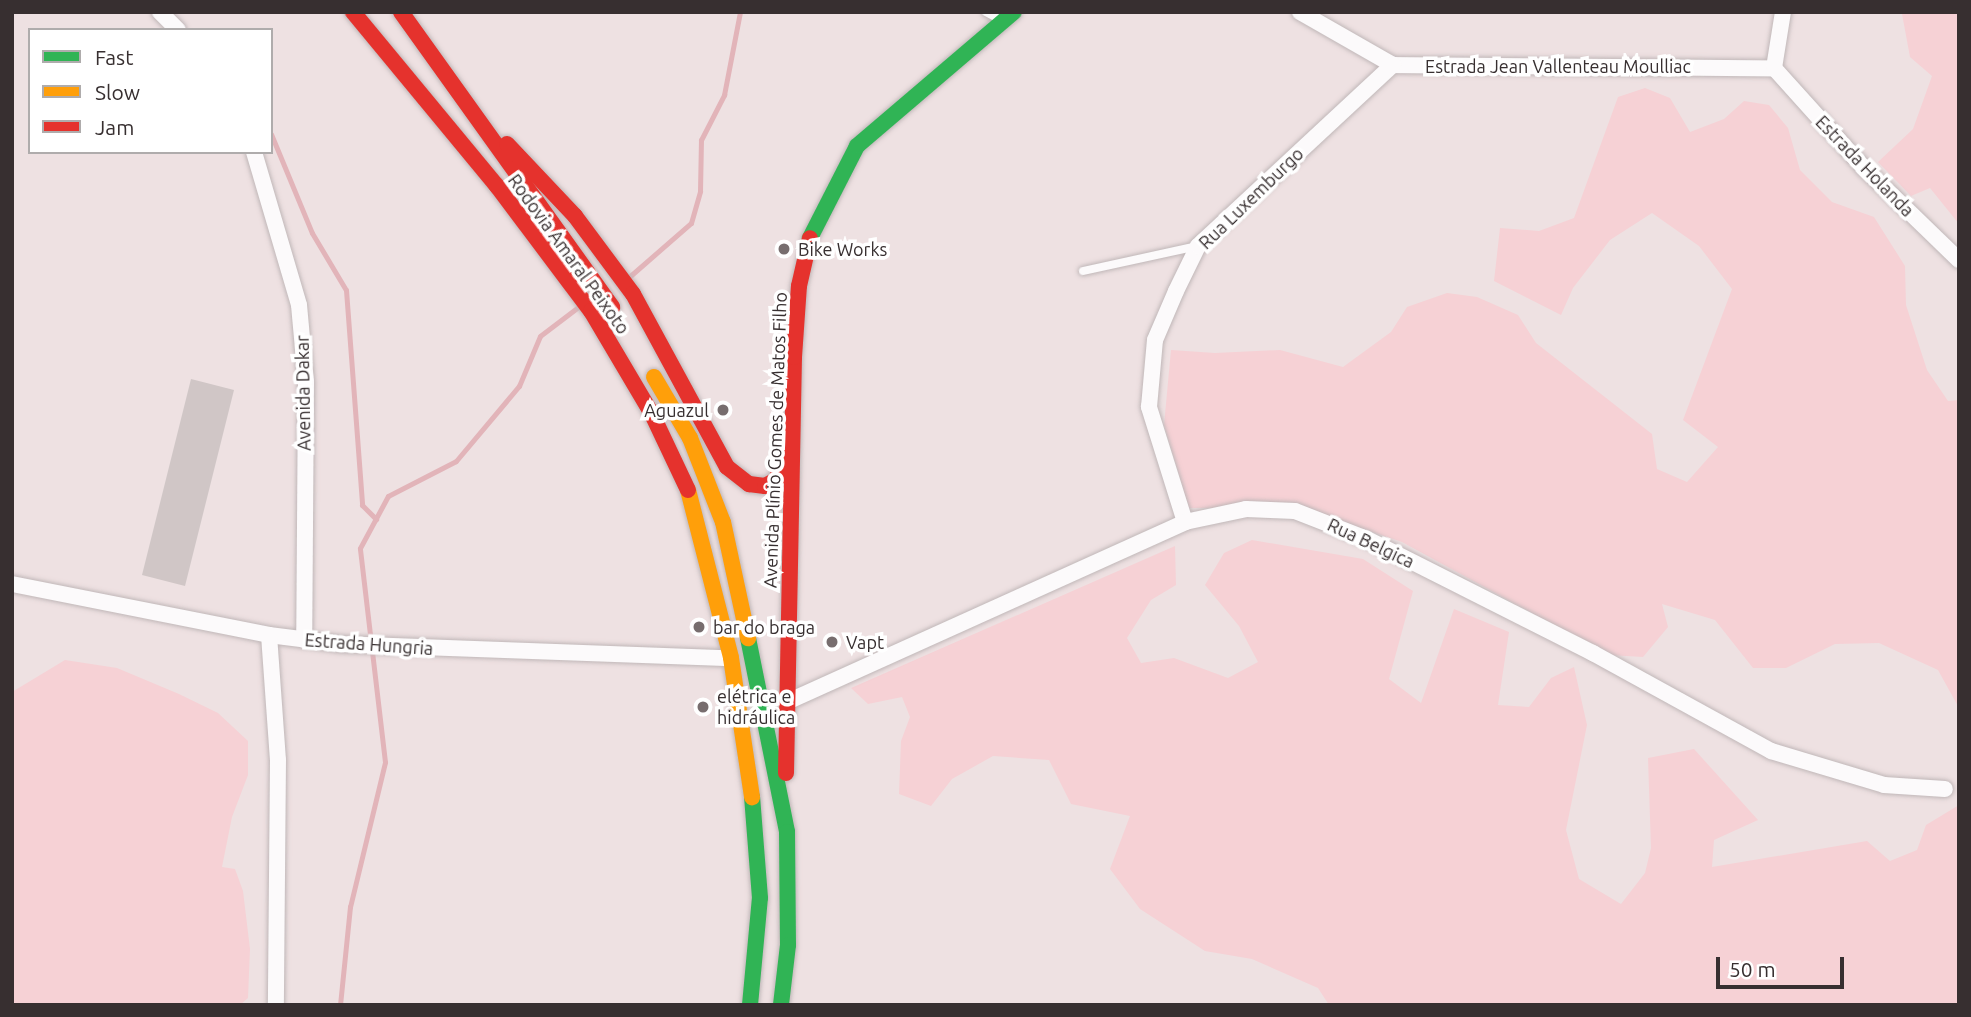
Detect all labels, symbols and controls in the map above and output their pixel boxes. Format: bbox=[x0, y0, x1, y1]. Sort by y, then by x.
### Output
legend bbox=[28, 28, 273, 154]
text: Fast bbox=[95, 45, 133, 69]
street label: Estrada Jean Vallenteau Moulliac bbox=[1425, 55, 1691, 77]
text: Slow bbox=[95, 80, 140, 104]
street label: Estrada Holanda bbox=[1811, 111, 1919, 221]
text: Jam bbox=[95, 115, 134, 139]
street label: Rua Luxemburgo bbox=[1194, 143, 1308, 253]
street label: Rodovia Amaral Peixoto bbox=[504, 170, 634, 338]
place label: Bike Works bbox=[798, 238, 887, 260]
marker: Bike Works bbox=[776, 241, 792, 257]
street label: Avenida Plínio Gomes de Matos Filho bbox=[759, 292, 791, 588]
street label: Avenida Dakar bbox=[291, 335, 315, 451]
place label: Aguazul bbox=[644, 399, 709, 421]
marker: Aguazul bbox=[715, 402, 731, 418]
street label: Rua Belgica bbox=[1324, 514, 1418, 572]
place label: bar do braga bbox=[713, 616, 815, 638]
marker: bar do braga bbox=[691, 619, 707, 635]
street label: Estrada Hungria bbox=[304, 629, 434, 659]
place label: Vapt bbox=[846, 631, 884, 653]
marker: Vapt bbox=[824, 634, 840, 650]
place label: elétrica e hidráulica bbox=[717, 686, 795, 728]
marker: elétrica e hidráulica bbox=[695, 699, 711, 715]
scale bar bbox=[1719, 944, 1847, 988]
text: 50 m bbox=[1729, 957, 1776, 981]

